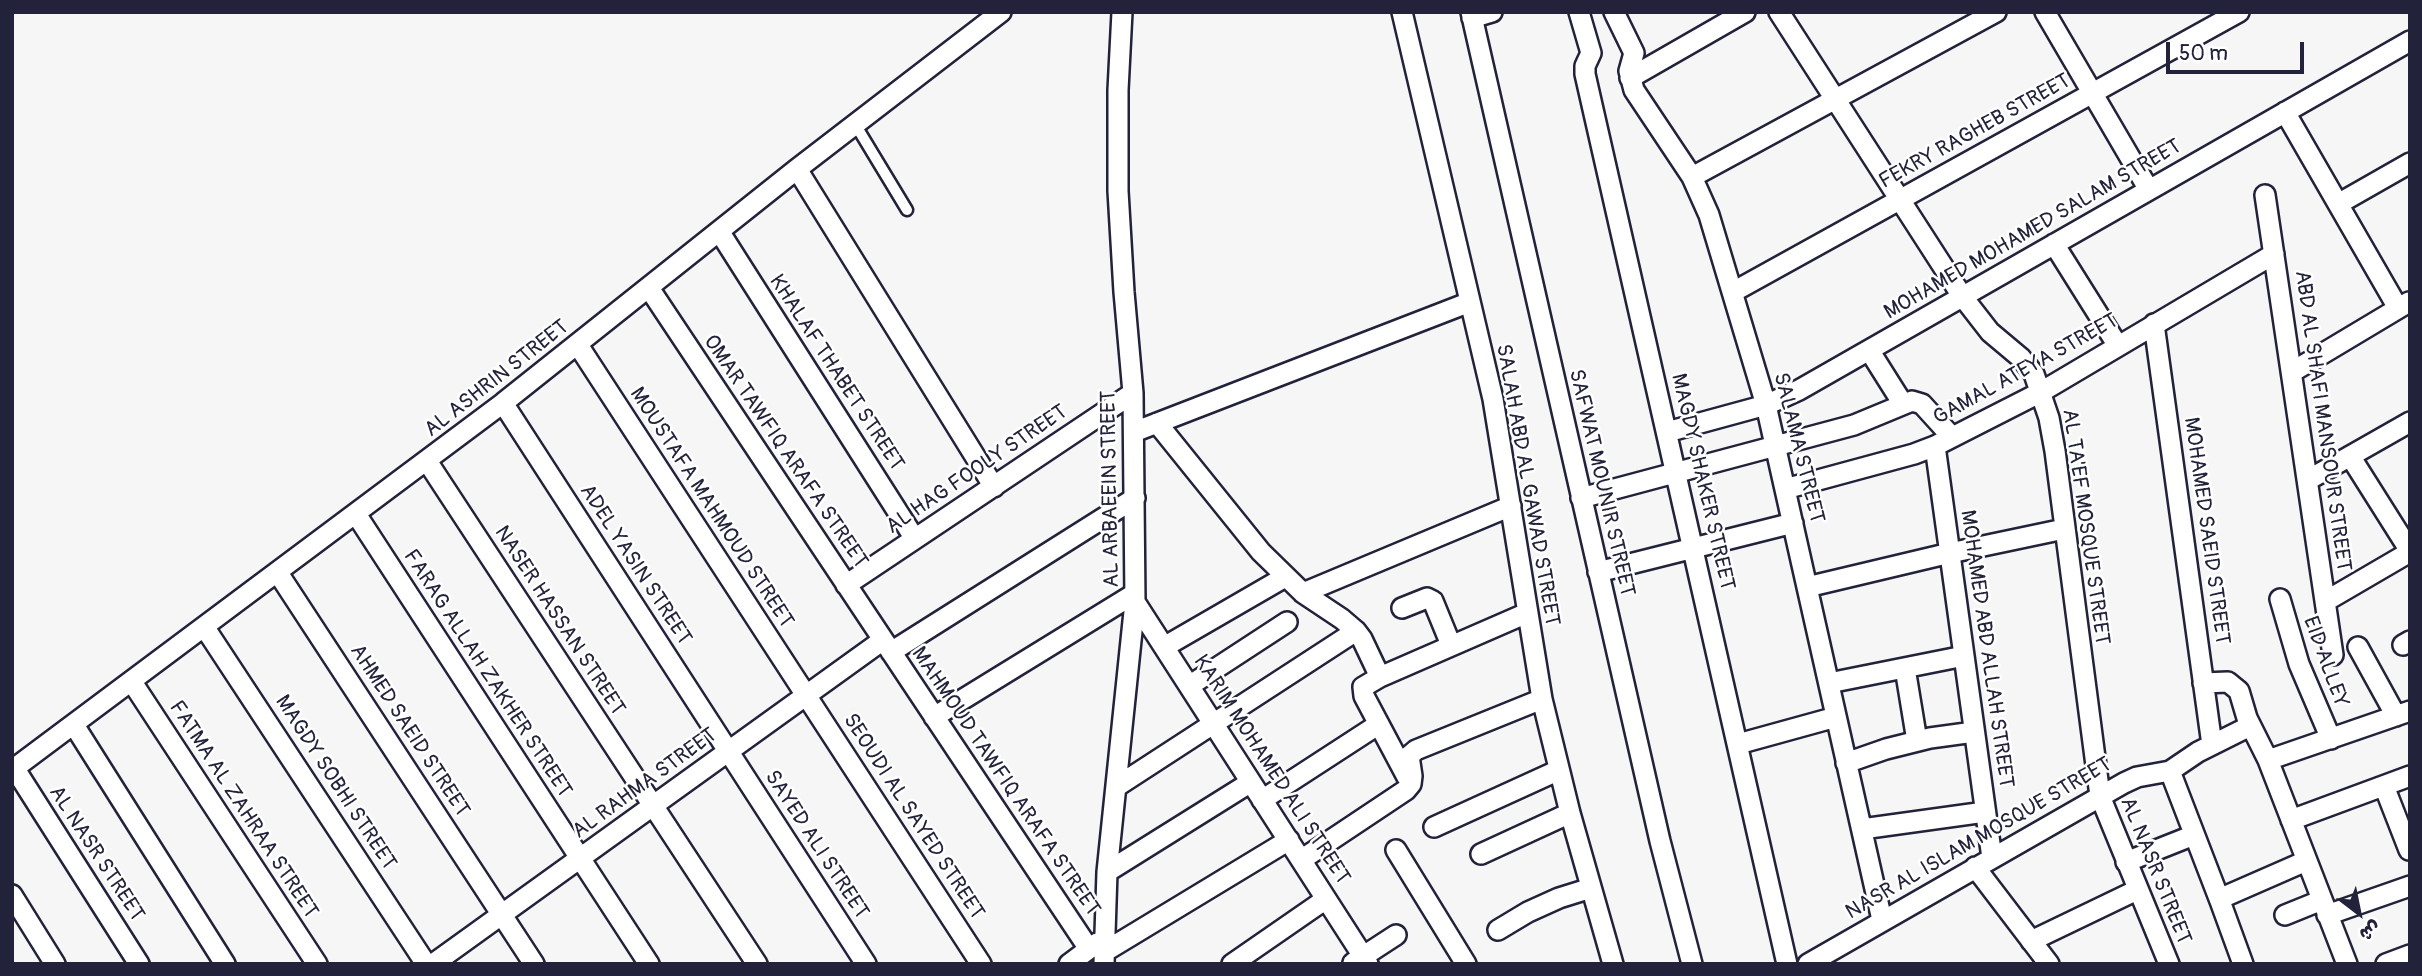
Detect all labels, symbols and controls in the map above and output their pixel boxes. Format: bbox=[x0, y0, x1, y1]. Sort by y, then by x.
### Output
scale bar bbox=[2170, 28, 2308, 72]
text: 50 m bbox=[2179, 40, 2228, 67]
street label: FEKRY RAGHEB STREET bbox=[1875, 69, 2075, 195]
street label: MOHAMED MOHAMED SALAM STREET bbox=[1880, 134, 2186, 326]
street label: ABD AL SHAFI MANSOUR STREET bbox=[2288, 269, 2356, 573]
street label: KHALAF THABET STREET bbox=[763, 270, 909, 476]
street label: GAMAL ATEYA STREET bbox=[1929, 309, 2123, 431]
street label: AL ASHRIN STREET bbox=[420, 315, 574, 443]
street label: OMAR TAWFIQ ARAFA STREET bbox=[697, 331, 873, 573]
street label: SALAH ABD AL GAWAD STREET bbox=[1490, 342, 1564, 628]
street label: SAFWAT MOUNIR STREET bbox=[1563, 367, 1639, 599]
street label: SALAMA STREET bbox=[1767, 370, 1829, 526]
street label: MAGDY SHAKER STREET bbox=[1665, 371, 1739, 593]
street label: MOUSTAFA MAHMOUD STREET bbox=[624, 383, 798, 633]
street label: AL ARBAEEIN STREET bbox=[1097, 390, 1125, 588]
street label: AL HAG FOOLY STREET bbox=[882, 400, 1072, 540]
street label: AL TA'EF MOSQUE STREET bbox=[2056, 407, 2114, 647]
street label: MOHAMED SAEID STREET bbox=[2178, 416, 2234, 646]
street label: ADEL YASIN STREET bbox=[574, 480, 696, 650]
street label: MOHAMED ABD ALLAH STREET bbox=[1954, 509, 2018, 789]
street label: NASER HASSAN STREET bbox=[488, 521, 630, 721]
street label: FARAG ALLAH ZAKHER STREET bbox=[397, 545, 577, 803]
street label: EID ALLEY bbox=[2297, 613, 2353, 711]
street label: AHMED SAEID STREET bbox=[344, 640, 474, 822]
street label: MAHMOUD TAWFIQ ARAFA STREET bbox=[905, 643, 1105, 921]
street label: KARIM MOHAMED ALI STREET bbox=[1187, 650, 1355, 890]
street label: MAGDY SOBHI STREET bbox=[269, 691, 401, 875]
street label: FATMA AL ZAHRAA STREET bbox=[163, 696, 323, 924]
street label: SEOUDI AL SAYED STREET bbox=[837, 709, 989, 925]
street label: AL RAHMA STREET bbox=[568, 723, 722, 845]
street label: NASR AL ISLAM MOSQUE STREET bbox=[1842, 752, 2116, 926]
street label: SAYED ALI STREET bbox=[759, 766, 873, 924]
street label: AL NASR STREET bbox=[43, 782, 149, 926]
street label: AL NASR STREET bbox=[2114, 794, 2196, 948]
north arrow bbox=[2324, 878, 2394, 948]
text: ش bbox=[2355, 915, 2385, 947]

